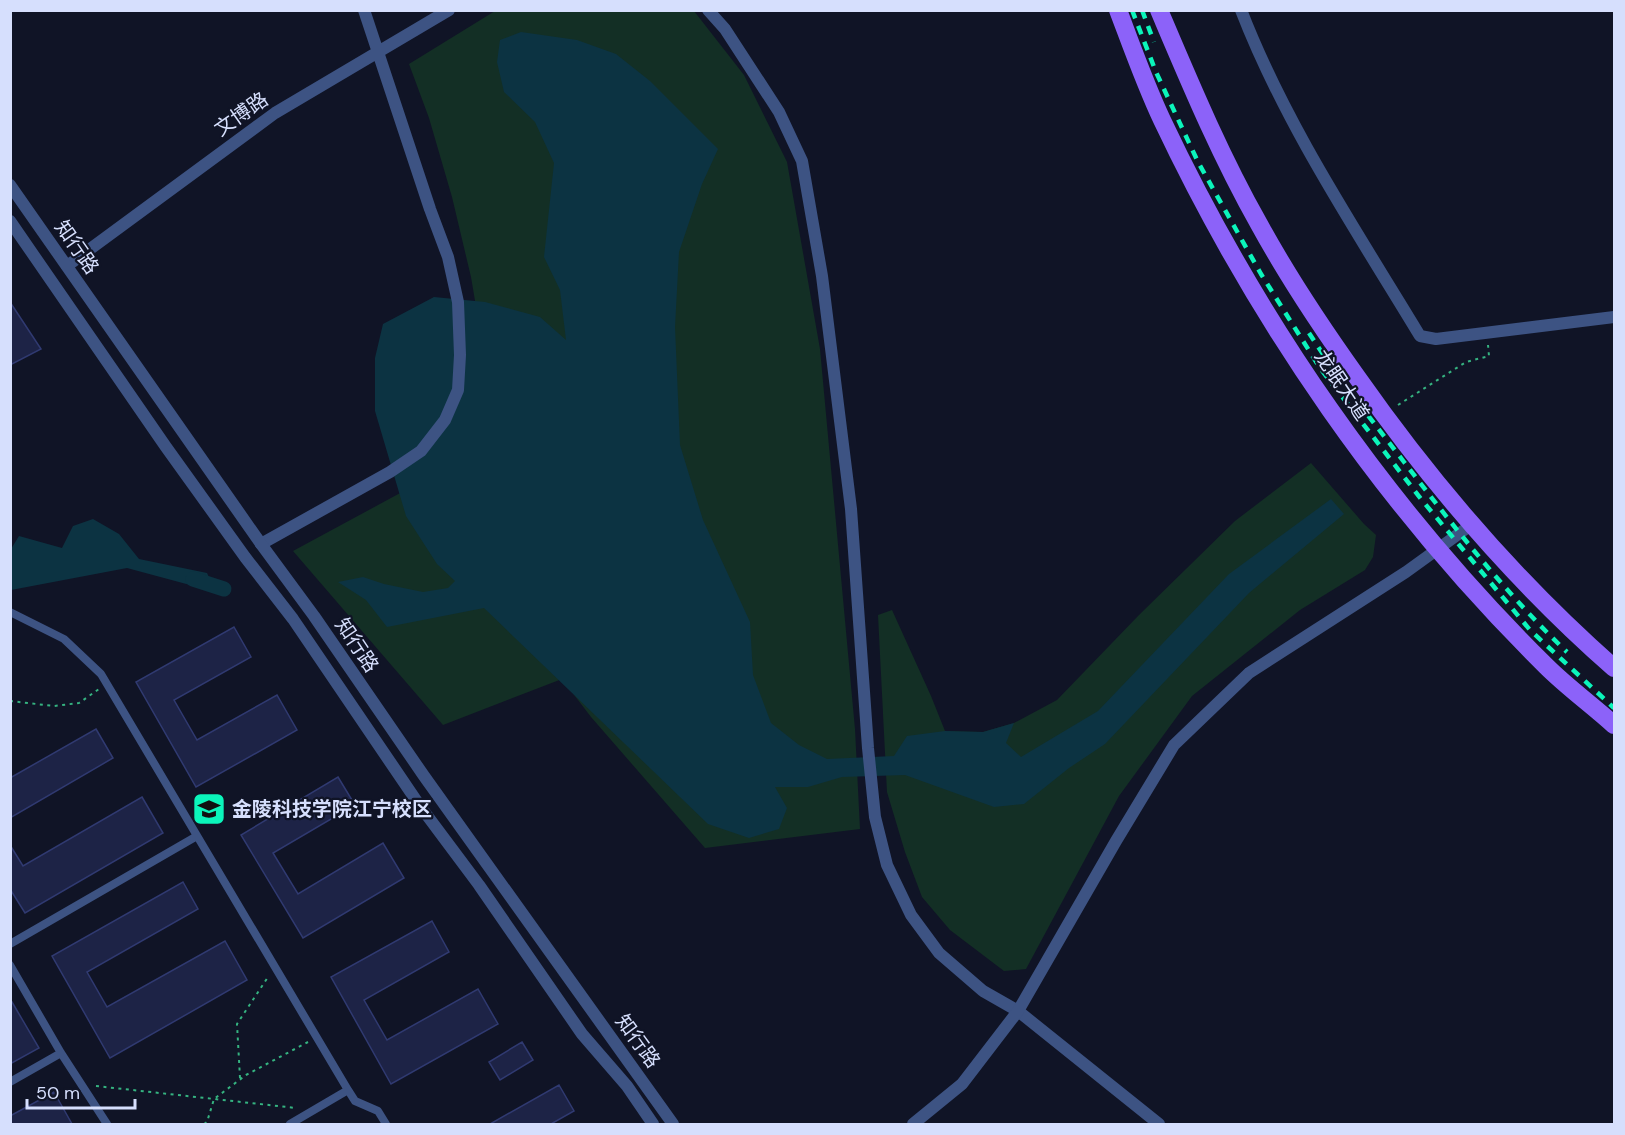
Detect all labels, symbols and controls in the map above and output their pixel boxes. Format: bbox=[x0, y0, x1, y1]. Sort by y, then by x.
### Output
street label: 文博路 bbox=[209, 86, 273, 142]
street label: 知行路 bbox=[49, 215, 105, 279]
street label: 龙眠大道 bbox=[1309, 345, 1375, 425]
street label: 知行路 bbox=[329, 613, 385, 677]
school or university icon: 金陵科技学院江宁校区 bbox=[191, 791, 227, 827]
place label: 金陵科技学院江宁校区 bbox=[232, 796, 432, 822]
street label: 知行路 bbox=[610, 1009, 666, 1073]
scale bar bbox=[27, 1072, 135, 1110]
text: 50 m bbox=[36, 1081, 80, 1105]

